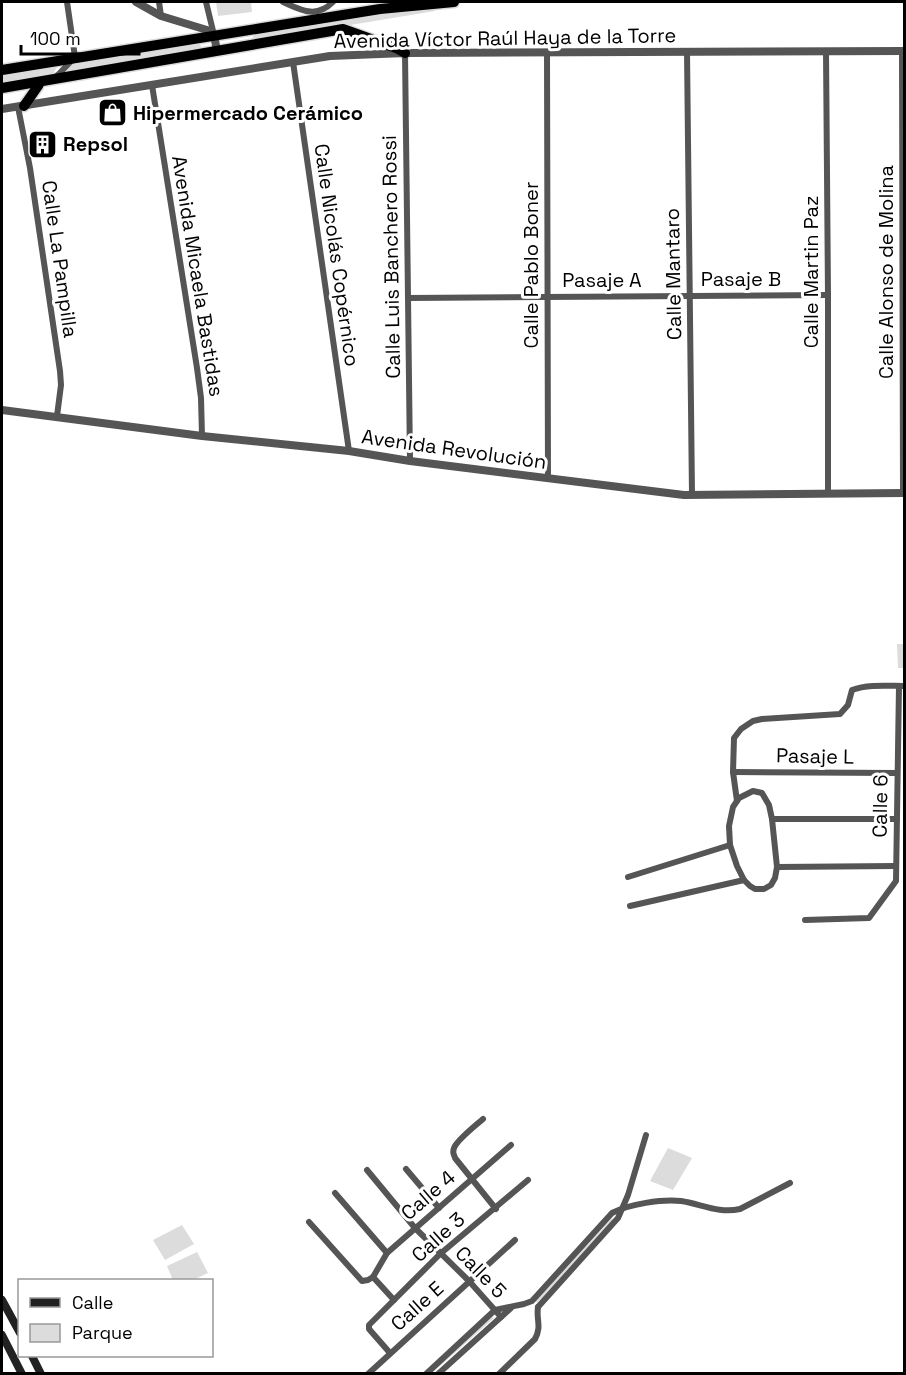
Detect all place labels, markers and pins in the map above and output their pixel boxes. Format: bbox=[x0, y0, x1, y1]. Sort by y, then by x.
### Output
shop icon: Hipermercado Cerámico bbox=[96, 97, 128, 129]
place label: Hipermercado Cerámico bbox=[133, 100, 363, 126]
building icon: Repsol bbox=[26, 128, 58, 160]
place label: Repsol bbox=[63, 131, 128, 157]

